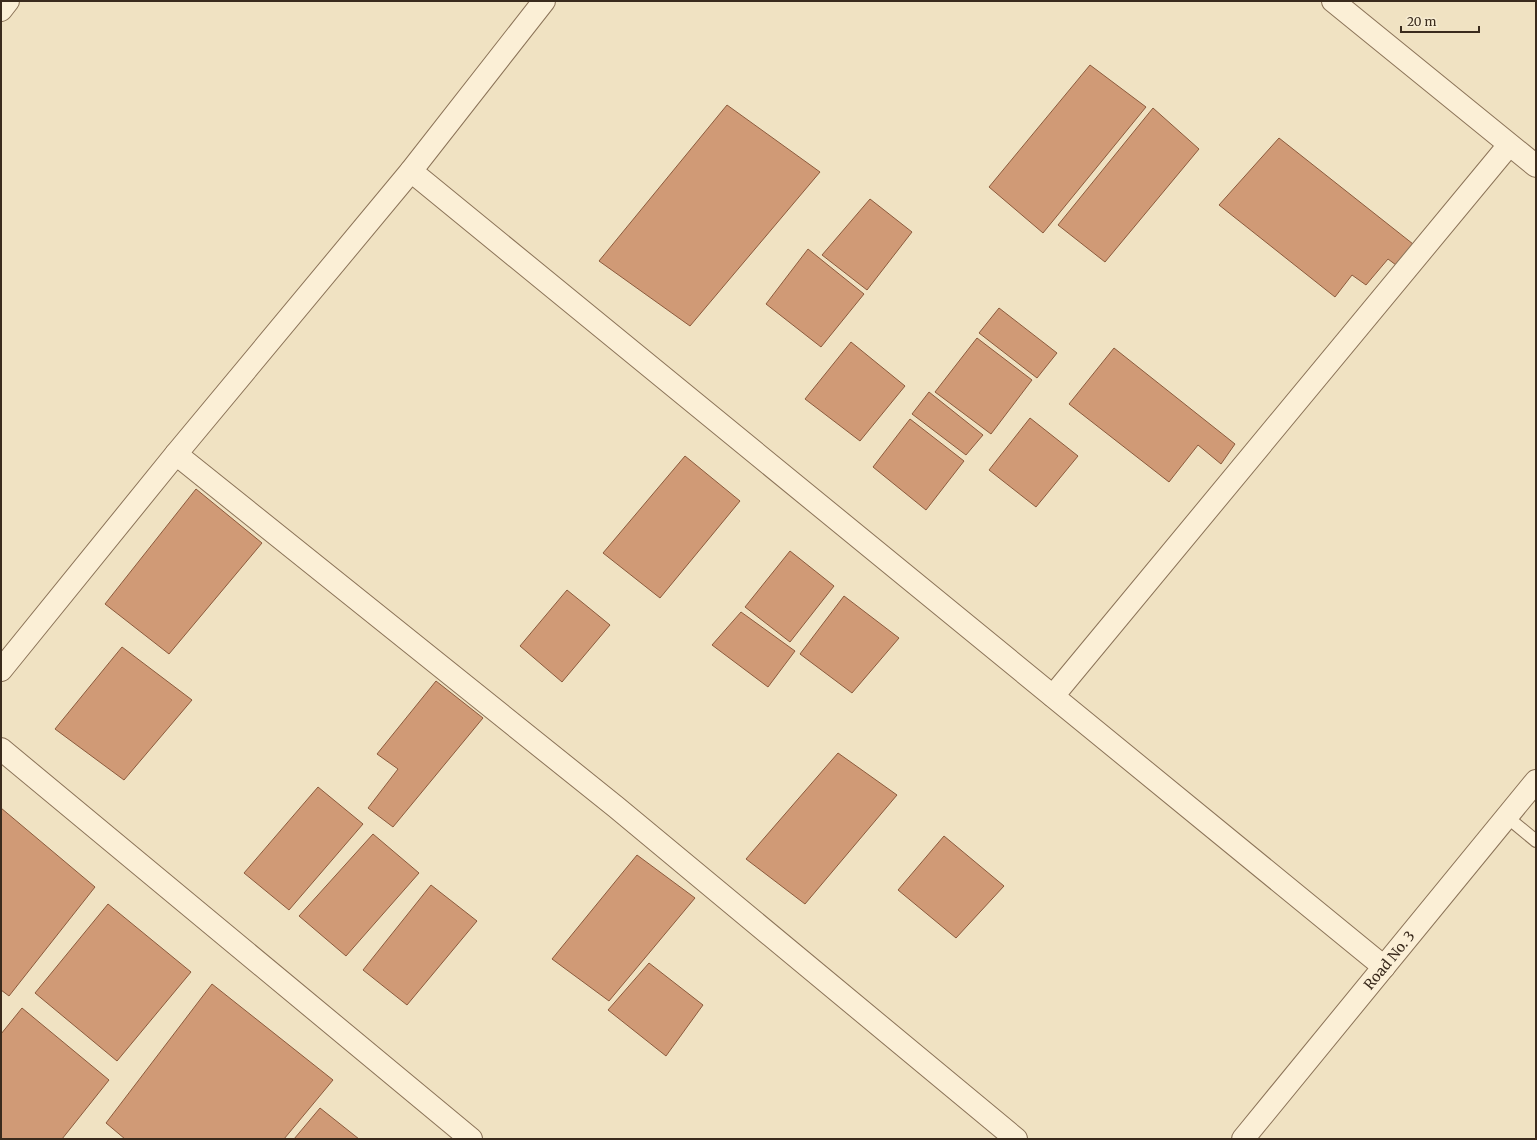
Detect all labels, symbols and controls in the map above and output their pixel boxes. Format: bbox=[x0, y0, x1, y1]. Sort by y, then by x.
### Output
scale bar bbox=[1401, 8, 1479, 34]
text: 20 m bbox=[1407, 14, 1436, 29]
street label: Road No. 3 bbox=[1360, 927, 1419, 993]

